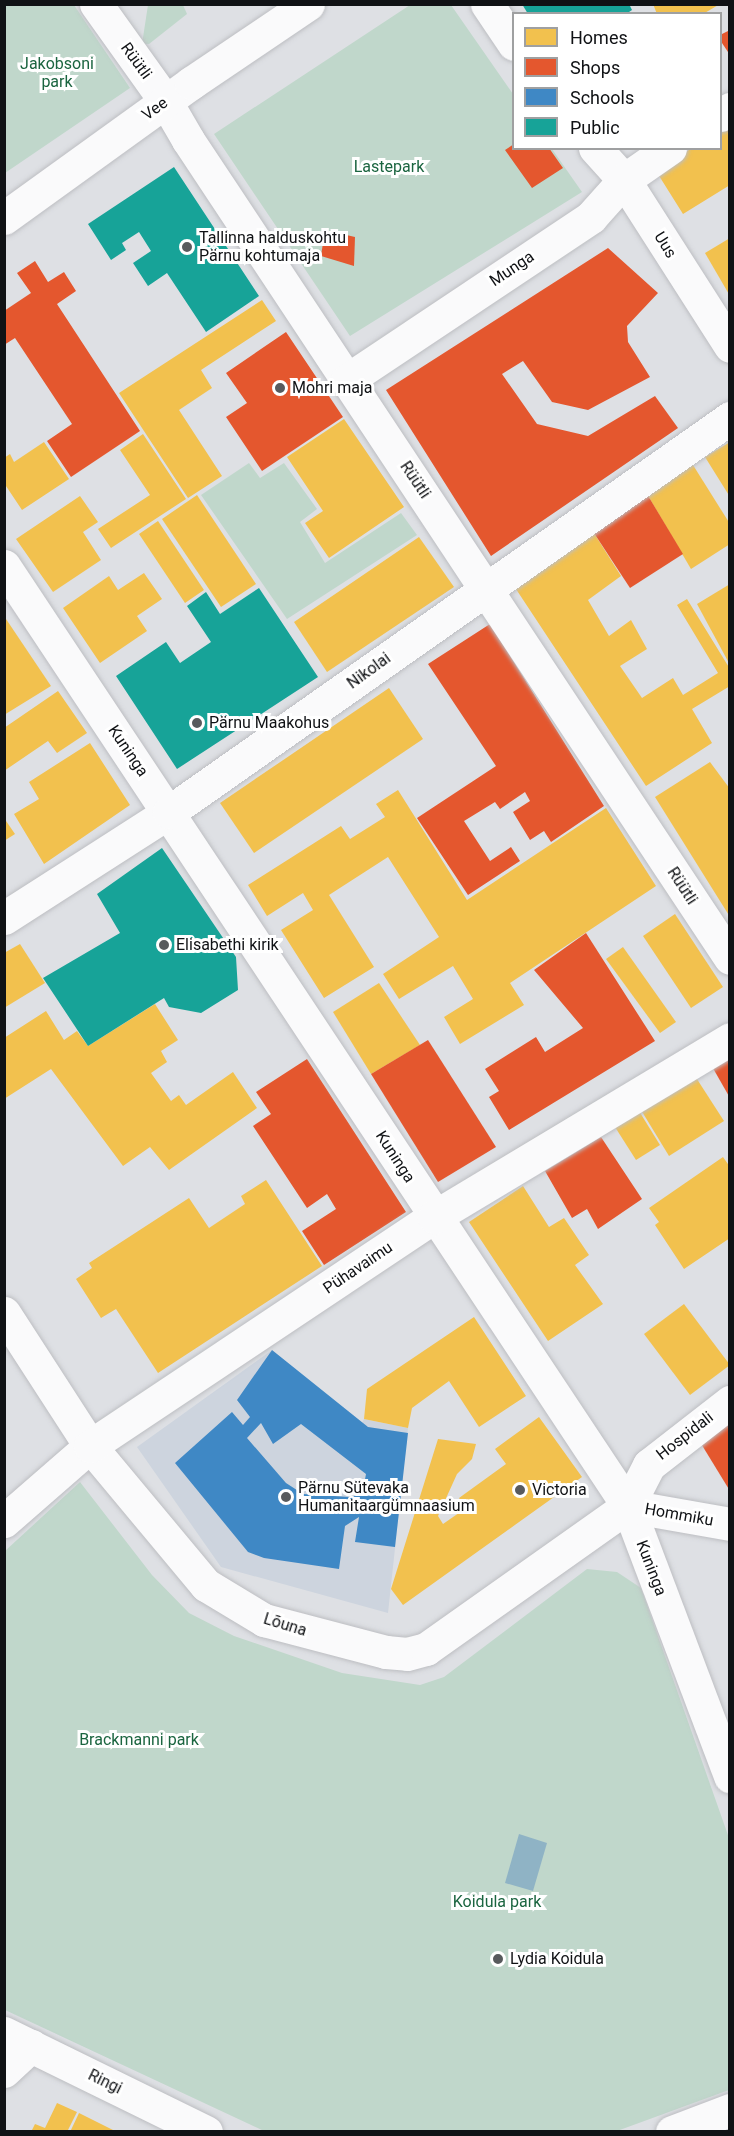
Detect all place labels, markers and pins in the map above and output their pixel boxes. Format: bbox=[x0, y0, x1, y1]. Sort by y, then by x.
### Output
place label: Tallinna halduskohtu Pärnu kohtumaja bbox=[199, 228, 346, 266]
marker: Tallinna halduskohtu Pärnu kohtumaja bbox=[180, 240, 194, 254]
place label: Mohri maja bbox=[292, 378, 372, 398]
marker: Mohri maja bbox=[273, 381, 287, 395]
place label: Pärnu Maakohus bbox=[209, 713, 329, 733]
marker: Pärnu Maakohus bbox=[190, 716, 204, 730]
place label: Elisabethi kirik bbox=[176, 935, 279, 955]
marker: Elisabethi kirik bbox=[157, 938, 171, 952]
place label: Pärnu Sütevaka Humanitaargümnaasium bbox=[298, 1478, 475, 1516]
place label: Victoria bbox=[532, 1480, 587, 1500]
marker: Victoria bbox=[513, 1483, 527, 1497]
marker: Pärnu Sütevaka Humanitaargümnaasium bbox=[279, 1490, 293, 1504]
place label: Lydia Koidula bbox=[510, 1949, 604, 1969]
marker: Lydia Koidula bbox=[491, 1952, 505, 1966]

